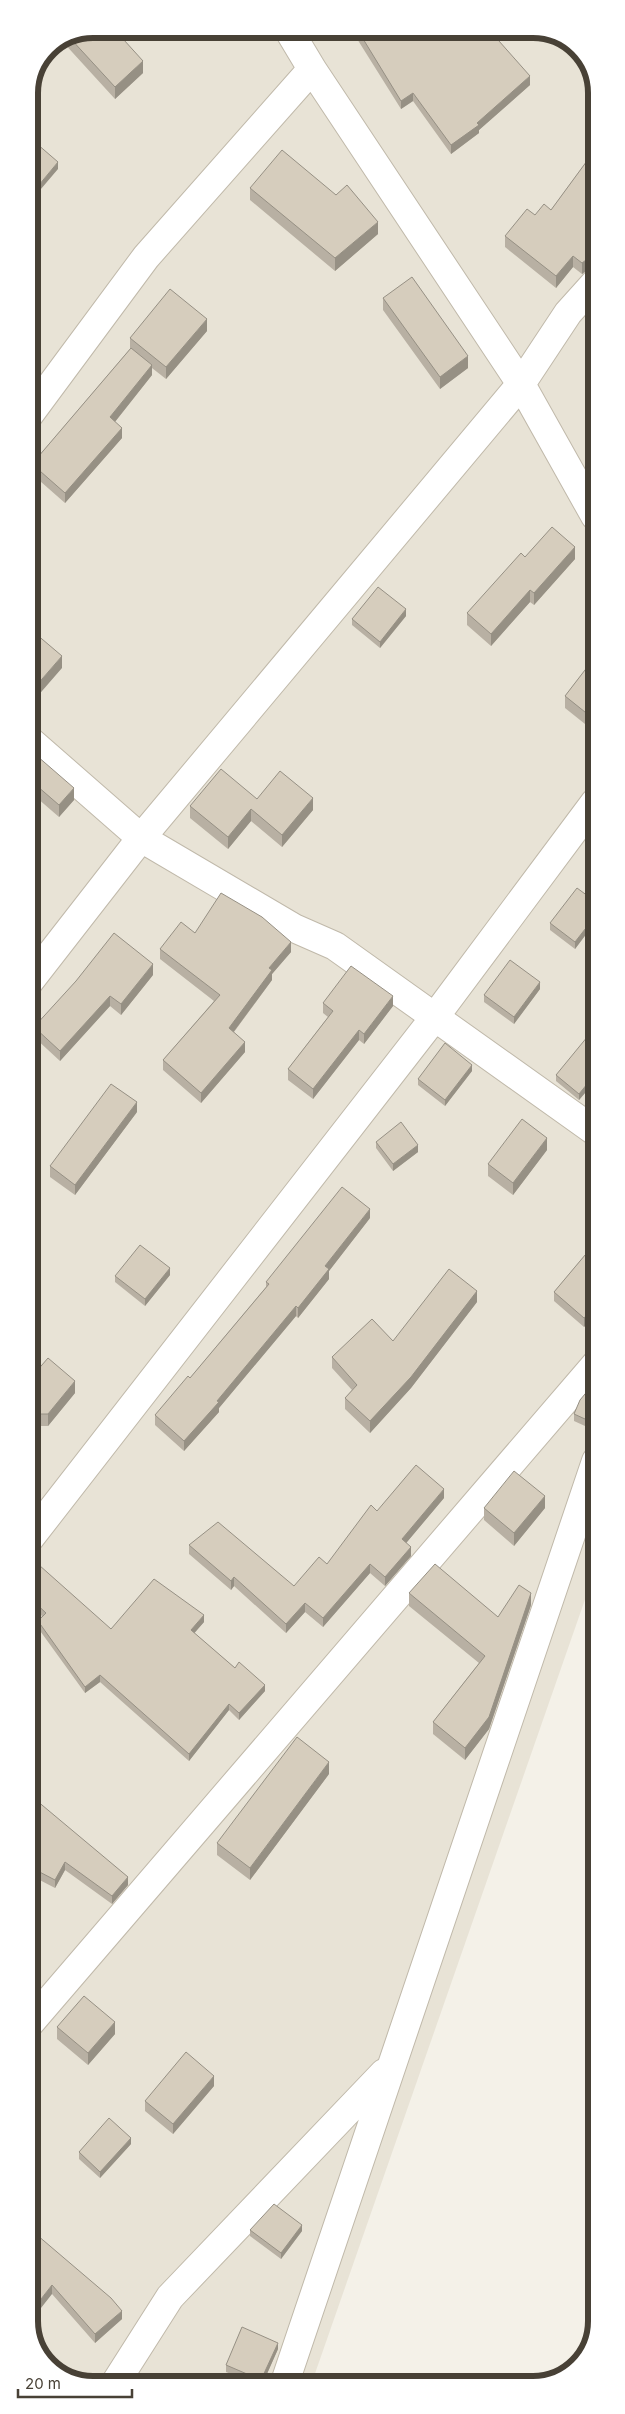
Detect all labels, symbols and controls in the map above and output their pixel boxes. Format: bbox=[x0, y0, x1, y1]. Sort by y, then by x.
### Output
scale bar bbox=[18, 2366, 131, 2398]
text: 20 m bbox=[25, 2374, 61, 2393]

